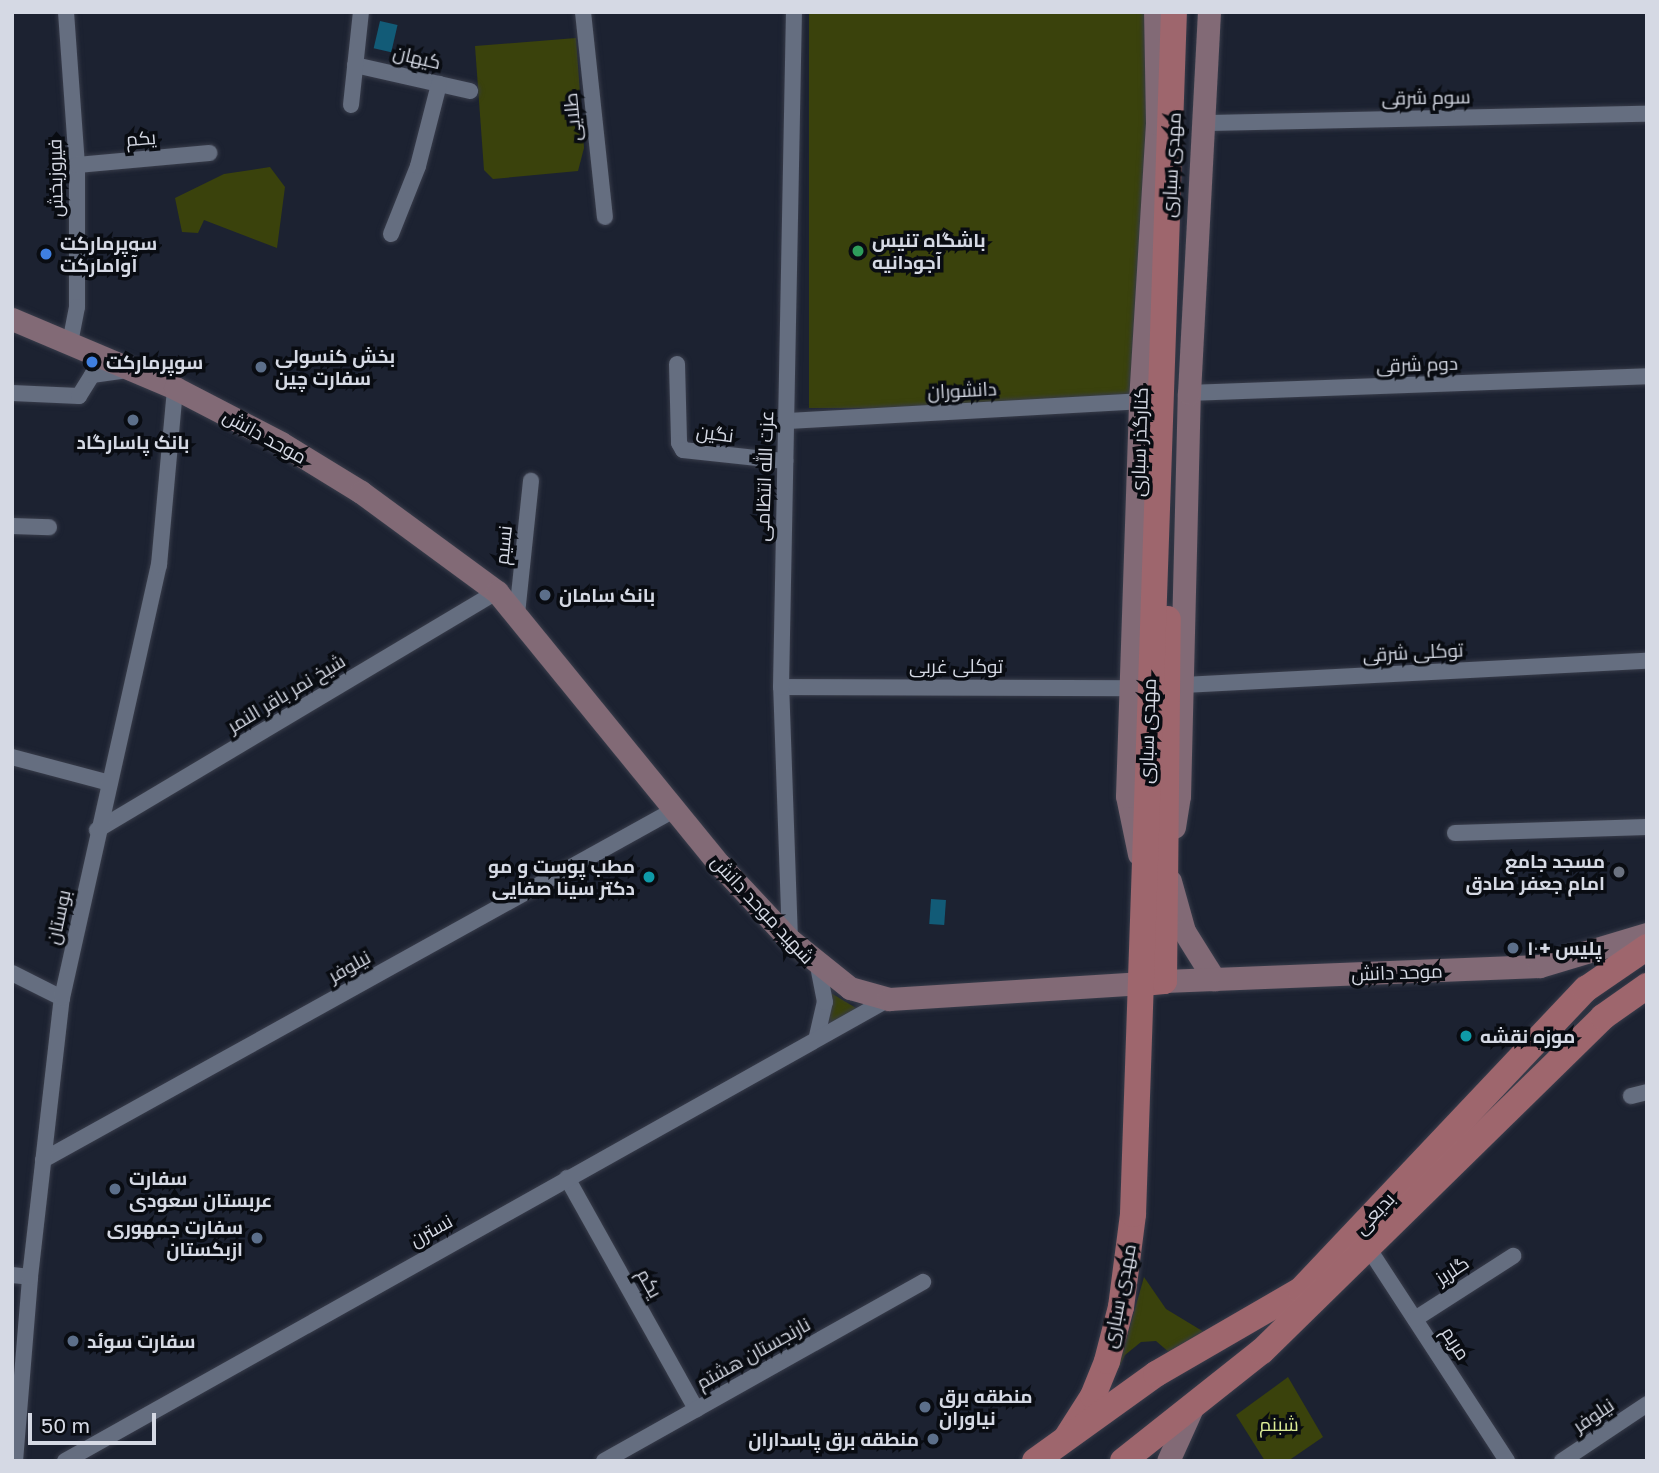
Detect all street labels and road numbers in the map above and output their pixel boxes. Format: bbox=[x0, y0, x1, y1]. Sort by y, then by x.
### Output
street label: کیهان bbox=[391, 40, 443, 74]
street label: سوم شرقی bbox=[1381, 85, 1471, 109]
street label: طلایی bbox=[559, 92, 585, 142]
street label: مهدی سباری bbox=[1157, 112, 1185, 218]
street label: یکم bbox=[125, 125, 157, 151]
street label: فیروزبخش bbox=[43, 139, 67, 217]
street label: دوم شرقی bbox=[1376, 351, 1458, 377]
street label: دانشوران bbox=[927, 377, 997, 403]
street label: کنارگذر سباری bbox=[1126, 387, 1152, 497]
street label: موحد دانش bbox=[219, 404, 311, 468]
street label: عزت الله انتظامی bbox=[750, 410, 778, 542]
street label: نگین bbox=[695, 419, 735, 447]
street label: نسیم bbox=[490, 524, 516, 566]
street label: توکلی شرقی bbox=[1362, 638, 1464, 666]
street label: شیخ نمر باقر النمر bbox=[223, 649, 349, 737]
street label: توکلی غربی bbox=[909, 655, 1003, 677]
street label: مهدی سباری bbox=[1134, 678, 1160, 784]
street label: شهید موحد دانش bbox=[707, 850, 819, 968]
street label: بوستان bbox=[41, 887, 75, 947]
street label: نیلوفر bbox=[324, 945, 374, 987]
street label: موحد دانش bbox=[1351, 959, 1443, 985]
street label: بدیعی bbox=[1349, 1187, 1399, 1239]
street label: نسترن bbox=[406, 1209, 456, 1251]
street label: مهدی سباری bbox=[1098, 1242, 1140, 1350]
street label: گلریز bbox=[1431, 1251, 1473, 1289]
street label: یکم bbox=[633, 1264, 667, 1302]
street label: نارنجستان هشتم bbox=[692, 1312, 814, 1394]
street label: مریم bbox=[1437, 1322, 1475, 1364]
street label: نیلوفر bbox=[1568, 1393, 1618, 1437]

